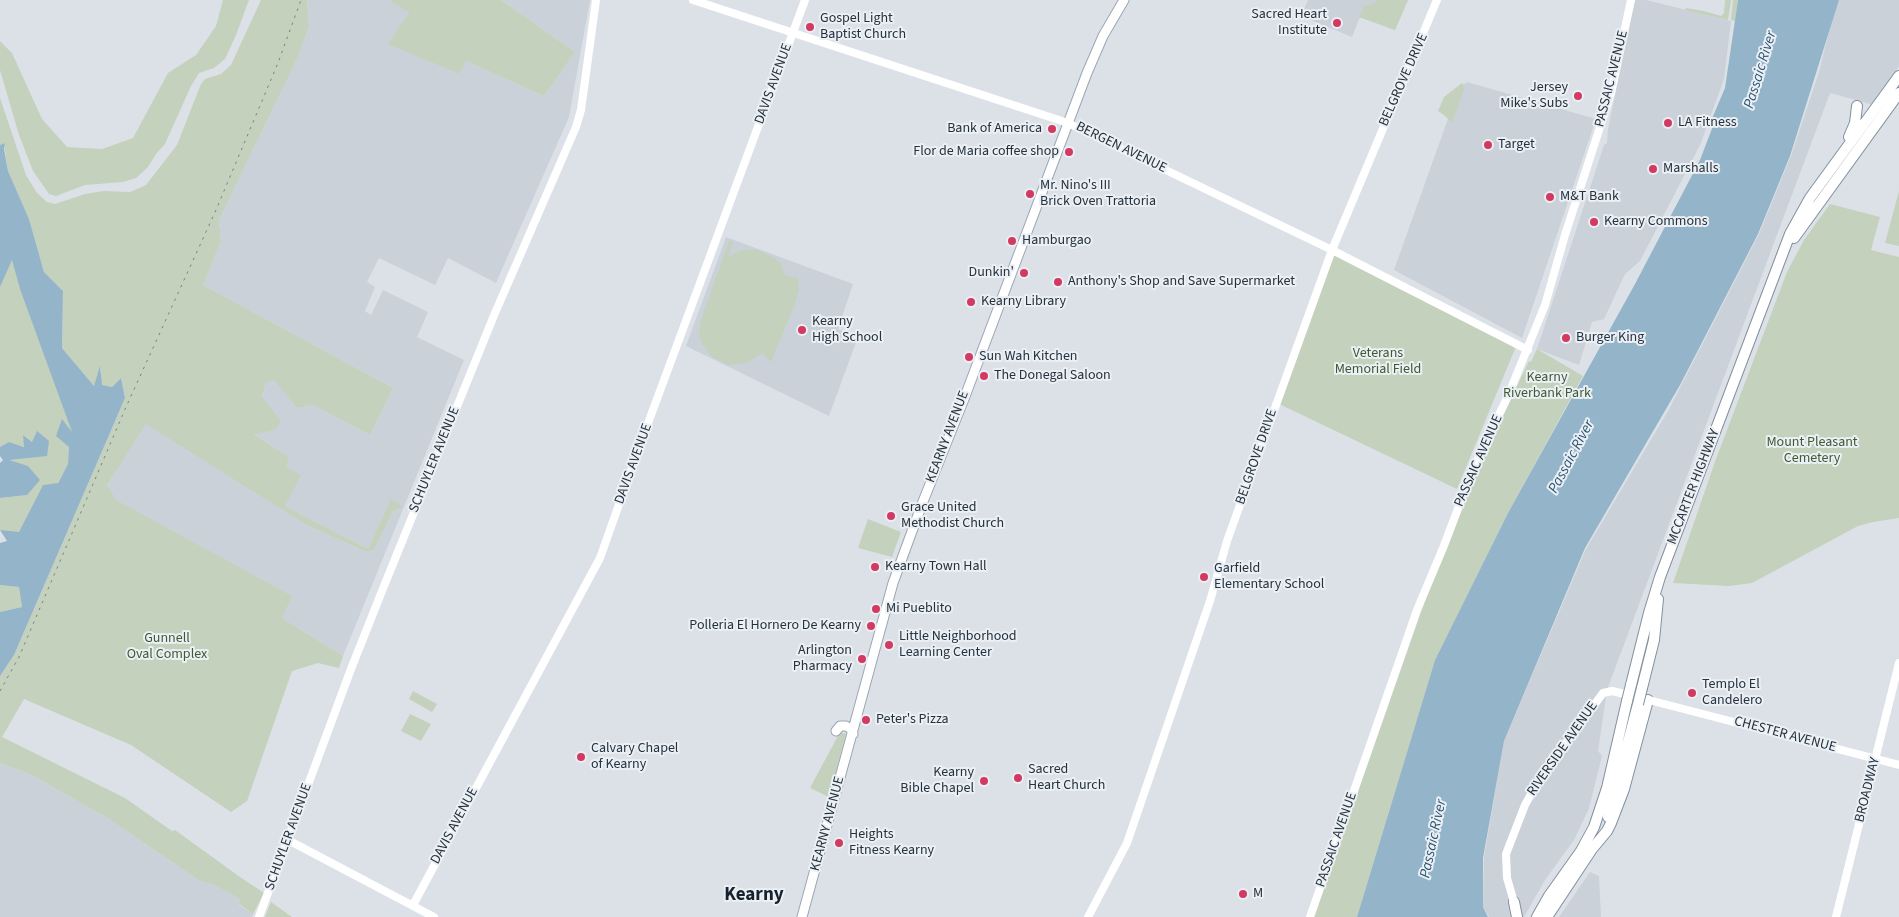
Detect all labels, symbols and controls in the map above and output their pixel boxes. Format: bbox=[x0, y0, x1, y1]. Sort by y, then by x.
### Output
place label: Sacred Heart Institute bbox=[1251, 7, 1327, 40]
place label: Gospel Light Baptist Church bbox=[820, 11, 906, 44]
marker: Sacred Heart Institute bbox=[1331, 17, 1343, 29]
marker: Gospel Light Baptist Church bbox=[804, 21, 816, 33]
street label: PASSAIC AVENUE bbox=[1592, 29, 1632, 129]
water label: Passaic River bbox=[1741, 29, 1781, 111]
street label: BELGROVE DRIVE bbox=[1376, 31, 1432, 129]
street label: DAVIS AVENUE bbox=[752, 41, 796, 127]
place label: Jersey Mike's Subs bbox=[1500, 80, 1568, 112]
marker: Jersey Mike's Subs bbox=[1572, 90, 1584, 102]
place label: LA Fitness bbox=[1678, 115, 1737, 131]
marker: LA Fitness bbox=[1662, 117, 1674, 129]
street label: BERGEN AVENUE bbox=[1073, 119, 1169, 177]
place label: Bank of America bbox=[947, 121, 1042, 137]
marker: Bank of America bbox=[1046, 123, 1058, 135]
place label: Target bbox=[1498, 137, 1535, 153]
marker: Target bbox=[1482, 139, 1494, 151]
place label: Flor de Maria coffee shop bbox=[913, 144, 1059, 160]
marker: Flor de Maria coffee shop bbox=[1063, 146, 1075, 158]
place label: Marshalls bbox=[1663, 161, 1719, 177]
marker: Marshalls bbox=[1647, 163, 1659, 175]
place label: Mr. Nino's III Brick Oven Trattoria bbox=[1040, 178, 1156, 210]
marker: Mr. Nino's III Brick Oven Trattoria bbox=[1024, 188, 1036, 200]
place label: M&T Bank bbox=[1560, 189, 1619, 205]
marker: M&T Bank bbox=[1544, 191, 1556, 203]
place label: Kearny Commons bbox=[1604, 214, 1708, 230]
marker: Kearny Commons bbox=[1588, 216, 1600, 228]
place label: Hamburgao bbox=[1022, 233, 1091, 249]
marker: Hamburgao bbox=[1006, 235, 1018, 247]
place label: Dunkin' bbox=[969, 265, 1014, 281]
marker: Dunkin' bbox=[1018, 267, 1030, 279]
place label: Anthony's Shop and Save Supermarket bbox=[1068, 274, 1295, 290]
marker: Anthony's Shop and Save Supermarket bbox=[1052, 276, 1064, 288]
place label: Kearny Library bbox=[981, 294, 1066, 310]
marker: Kearny Library bbox=[965, 296, 977, 308]
place label: Kearny High School bbox=[812, 314, 882, 347]
marker: Kearny High School bbox=[796, 324, 808, 336]
place label: Burger King bbox=[1576, 330, 1644, 346]
marker: Burger King bbox=[1560, 332, 1572, 344]
park label: Veterans Memorial Field bbox=[1335, 346, 1421, 378]
place label: Sun Wah Kitchen bbox=[979, 349, 1077, 365]
marker: Sun Wah Kitchen bbox=[963, 351, 975, 363]
place label: The Donegal Saloon bbox=[994, 368, 1111, 384]
marker: The Donegal Saloon bbox=[978, 370, 990, 382]
park label: Kearny Riverbank Park bbox=[1503, 370, 1591, 402]
street label: KEARNY AVENUE bbox=[923, 389, 973, 485]
street label: SCHUYLER AVENUE bbox=[406, 405, 464, 515]
street label: BELGROVE DRIVE bbox=[1233, 407, 1281, 507]
street label: PASSAIC AVENUE bbox=[1451, 412, 1507, 510]
water label: Passaic River bbox=[1545, 417, 1599, 497]
street label: DAVIS AVENUE bbox=[612, 421, 656, 507]
street label: MCCARTER HIGHWAY bbox=[1664, 427, 1724, 547]
park label: Mount Pleasant Cemetery bbox=[1766, 435, 1858, 468]
place label: Grace United Methodist Church bbox=[901, 500, 1004, 532]
marker: Grace United Methodist Church bbox=[885, 510, 897, 522]
place label: Kearny Town Hall bbox=[885, 559, 987, 575]
marker: Kearny Town Hall bbox=[869, 561, 881, 573]
place label: Garfield Elementary School bbox=[1214, 561, 1324, 594]
marker: Garfield Elementary School bbox=[1198, 571, 1210, 583]
place label: Mi Pueblito bbox=[886, 601, 952, 617]
marker: Mi Pueblito bbox=[870, 603, 882, 615]
place label: Polleria El Hornero De Kearny bbox=[689, 618, 861, 634]
marker: Polleria El Hornero De Kearny bbox=[865, 620, 877, 632]
place label: Little Neighborhood Learning Center bbox=[899, 629, 1017, 662]
park label: Gunnell Oval Complex bbox=[127, 631, 207, 664]
marker: Little Neighborhood Learning Center bbox=[883, 639, 895, 651]
place label: Arlington Pharmacy bbox=[793, 643, 852, 676]
marker: Arlington Pharmacy bbox=[856, 653, 868, 665]
place label: Templo El Candelero bbox=[1702, 677, 1762, 710]
marker: Templo El Candelero bbox=[1686, 687, 1698, 699]
street label: RIVERSIDE AVENUE bbox=[1524, 699, 1602, 799]
place label: Peter's Pizza bbox=[876, 712, 949, 728]
street label: CHESTER AVENUE bbox=[1732, 713, 1838, 757]
marker: Peter's Pizza bbox=[860, 714, 872, 726]
place label: Calvary Chapel of Kearny bbox=[591, 741, 678, 774]
marker: Calvary Chapel of Kearny bbox=[575, 751, 587, 763]
street label: BROADWAY bbox=[1852, 756, 1884, 824]
place label: Sacred Heart Church bbox=[1028, 762, 1105, 794]
place label: Kearny Bible Chapel bbox=[900, 765, 974, 798]
marker: Sacred Heart Church bbox=[1012, 772, 1024, 784]
street label: KEARNY AVENUE bbox=[807, 775, 849, 873]
marker: Kearny Bible Chapel bbox=[978, 775, 990, 787]
street label: SCHUYLER AVENUE bbox=[262, 781, 316, 893]
street label: DAVIS AVENUE bbox=[428, 785, 482, 867]
street label: PASSAIC AVENUE bbox=[1313, 790, 1361, 890]
water label: Passaic River bbox=[1417, 798, 1451, 880]
place label: Heights Fitness Kearny bbox=[849, 827, 934, 860]
marker: Heights Fitness Kearny bbox=[833, 837, 845, 849]
district label: Kearny bbox=[724, 885, 784, 907]
place label: M bbox=[1253, 886, 1263, 902]
marker: M bbox=[1237, 888, 1249, 900]

